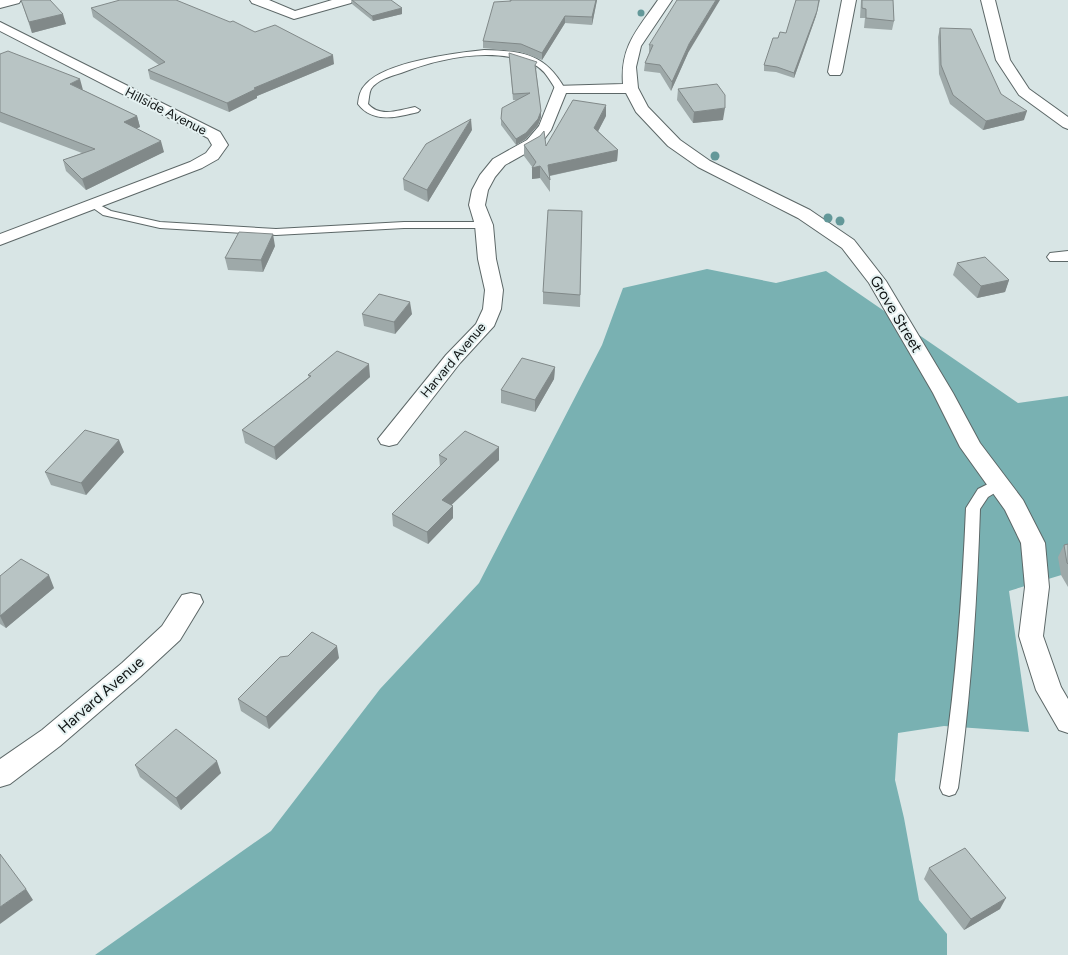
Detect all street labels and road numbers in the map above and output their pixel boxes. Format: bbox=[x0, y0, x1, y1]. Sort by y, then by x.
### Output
street label: Hillside Avenue bbox=[123, 84, 209, 138]
street label: Grove Street bbox=[866, 272, 926, 356]
street label: Harvard Avenue bbox=[417, 319, 489, 401]
street label: Harvard Avenue bbox=[55, 653, 147, 737]

